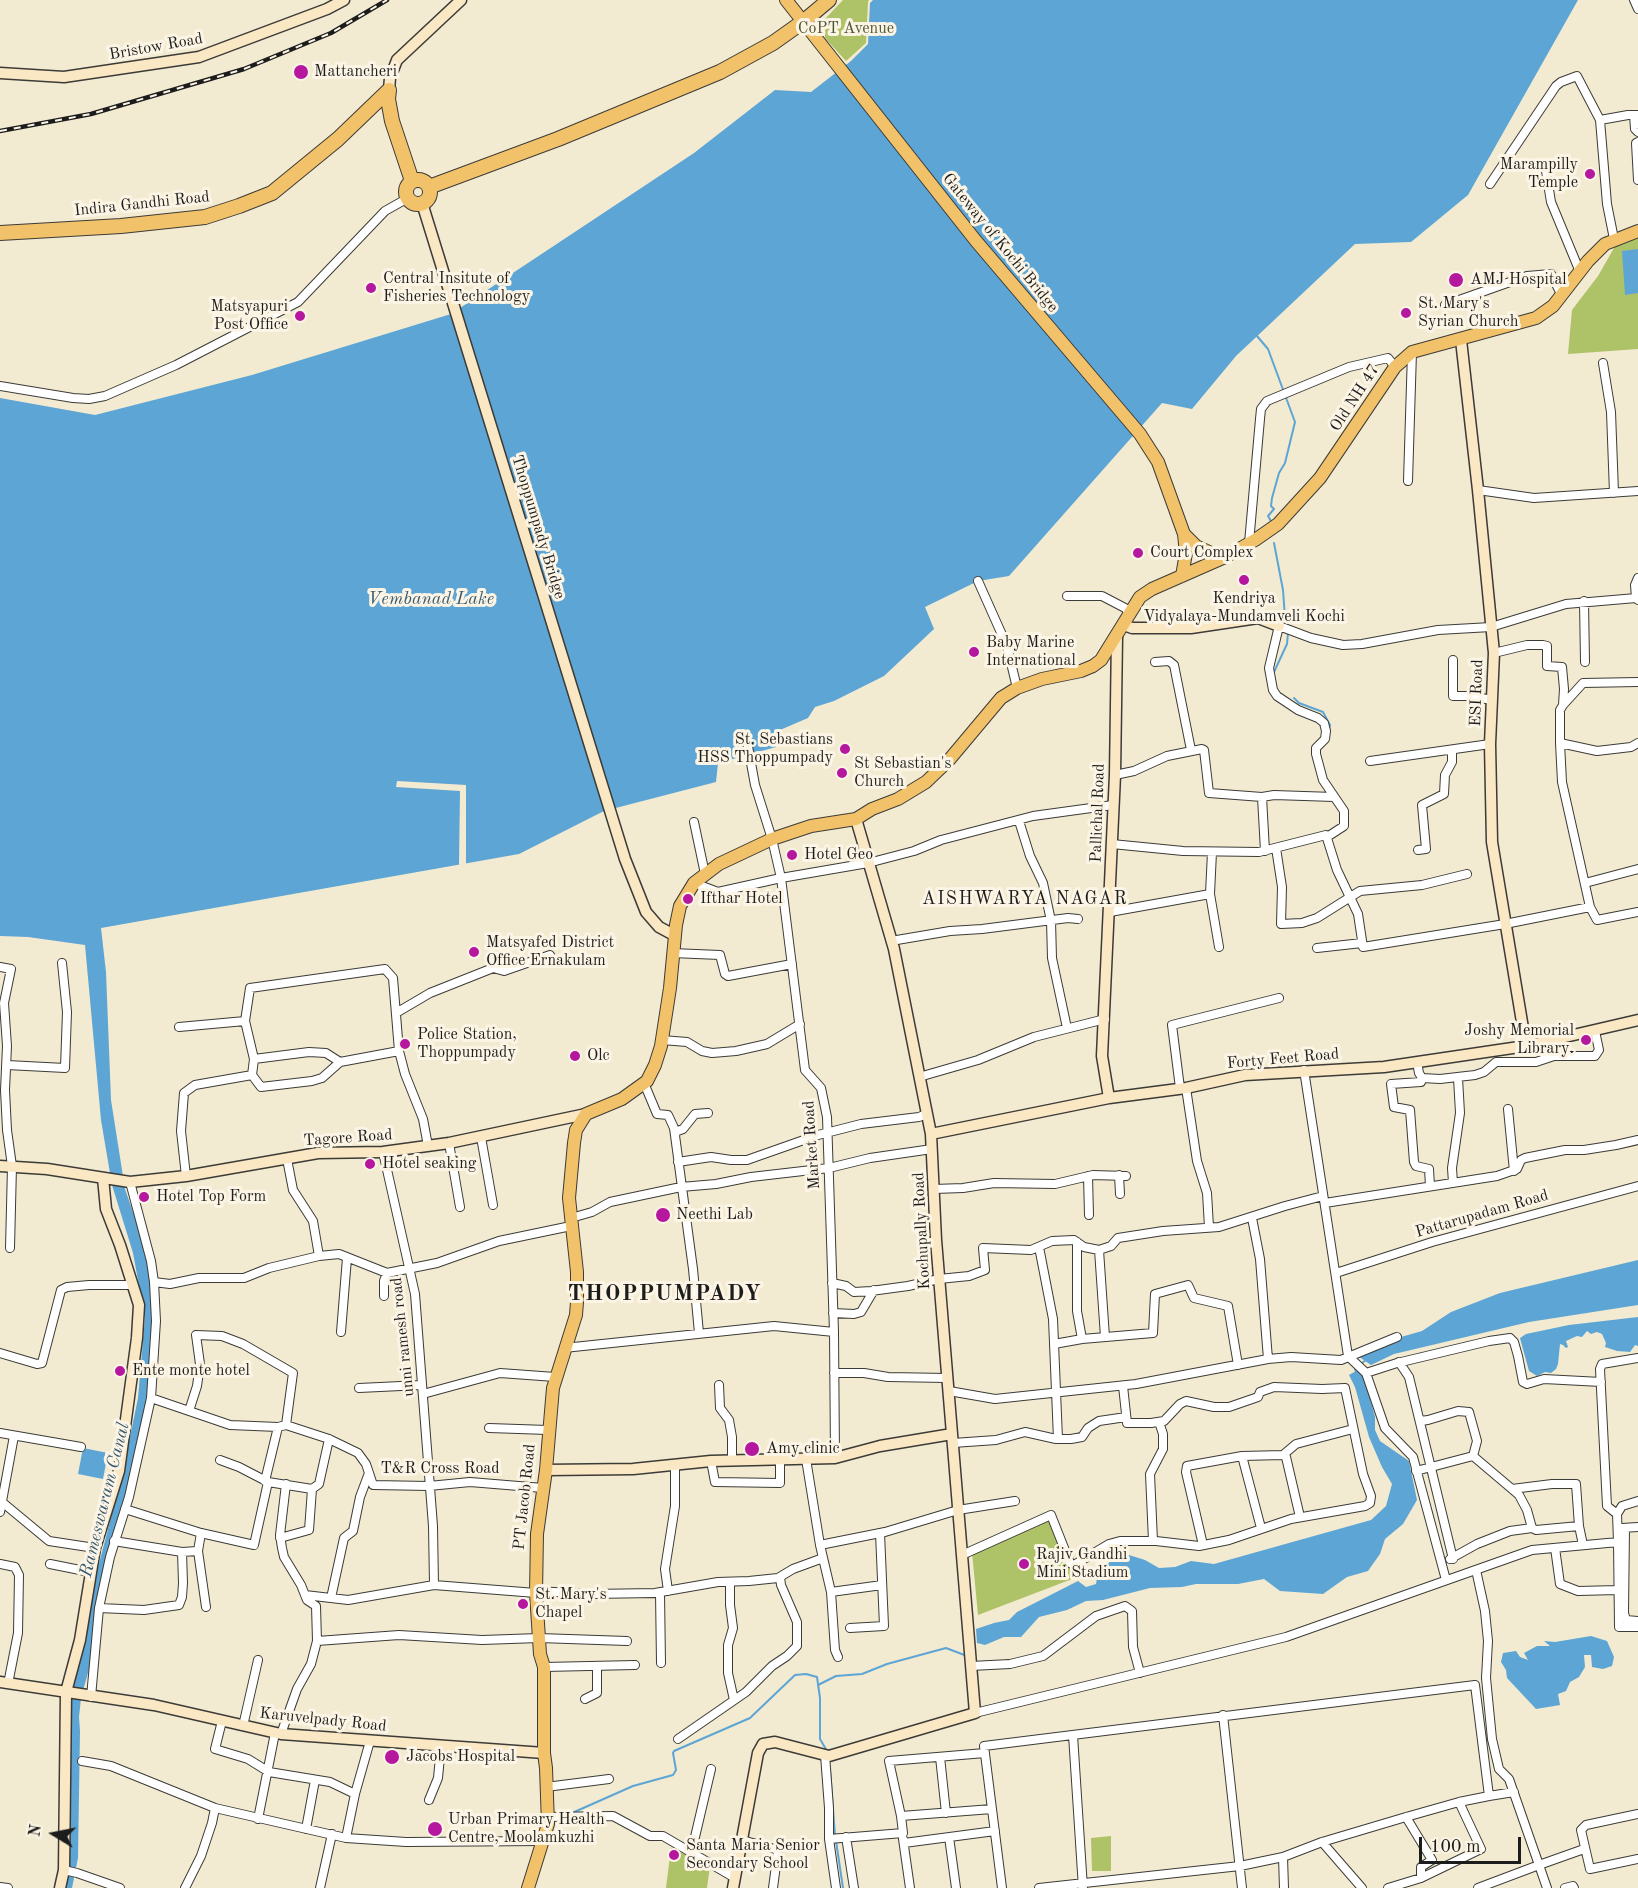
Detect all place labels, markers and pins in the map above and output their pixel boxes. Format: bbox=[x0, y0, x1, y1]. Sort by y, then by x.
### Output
place label: Mattancheri bbox=[314, 62, 397, 82]
marker: Mattancheri bbox=[292, 63, 310, 81]
place label: Marampilly Temple bbox=[1500, 155, 1578, 193]
marker: Marampilly Temple bbox=[1583, 167, 1597, 181]
place label: Central Insitute of Fisheries Technology bbox=[383, 269, 530, 307]
place label: AMJ Hospital bbox=[1470, 270, 1567, 290]
marker: AMJ Hospital bbox=[1447, 271, 1465, 289]
marker: Central Insitute of Fisheries Technology bbox=[364, 281, 378, 295]
place label: St. Mary's Syrian Church bbox=[1418, 294, 1519, 332]
place label: Matsyapuri Post Office bbox=[211, 297, 288, 335]
marker: St. Mary's Syrian Church bbox=[1399, 306, 1413, 320]
marker: Matsyapuri Post Office bbox=[293, 309, 307, 323]
place label: Court Complex bbox=[1150, 543, 1253, 563]
marker: Court Complex bbox=[1131, 546, 1145, 560]
marker: Kendriya Vidyalaya-Mundamveli Kochi bbox=[1237, 573, 1251, 587]
place label: Kendriya Vidyalaya-Mundamveli Kochi bbox=[1143, 589, 1345, 627]
place label: Baby Marine International bbox=[986, 633, 1076, 671]
marker: Baby Marine International bbox=[967, 645, 981, 659]
place label: St. Sebastians HSS Thoppumpady bbox=[697, 730, 833, 768]
marker: St. Sebastians HSS Thoppumpady bbox=[838, 742, 852, 756]
place label: St Sebastian's Church bbox=[854, 754, 952, 792]
marker: St Sebastian's Church bbox=[835, 766, 849, 780]
place label: Hotel Geo bbox=[804, 845, 873, 865]
marker: Hotel Geo bbox=[785, 848, 799, 862]
place label: Ifthar Hotel bbox=[700, 889, 783, 909]
marker: Ifthar Hotel bbox=[681, 892, 695, 906]
place label: Matsyafed District Office Ernakulam bbox=[486, 933, 614, 971]
marker: Matsyafed District Office Ernakulam bbox=[467, 945, 481, 959]
place label: Joshy Memorial Library. bbox=[1464, 1021, 1574, 1059]
place label: Police Station, Thoppumpady bbox=[417, 1025, 517, 1063]
marker: Joshy Memorial Library. bbox=[1579, 1033, 1593, 1047]
marker: Police Station, Thoppumpady bbox=[398, 1037, 412, 1051]
place label: Olc bbox=[587, 1046, 609, 1066]
marker: Olc bbox=[568, 1049, 582, 1063]
place label: Hotel seaking bbox=[382, 1154, 476, 1174]
marker: Hotel seaking bbox=[363, 1157, 377, 1171]
place label: Hotel Top Form bbox=[156, 1187, 266, 1207]
marker: Hotel Top Form bbox=[137, 1190, 151, 1204]
place label: Neethi Lab bbox=[676, 1205, 753, 1225]
marker: Neethi Lab bbox=[654, 1206, 672, 1224]
place label: Ente monte hotel bbox=[132, 1361, 250, 1381]
marker: Ente monte hotel bbox=[113, 1364, 127, 1378]
place label: Amy clinic bbox=[766, 1439, 839, 1459]
marker: Amy clinic bbox=[743, 1440, 761, 1458]
place label: Rajiv Gandhi Mini Stadium bbox=[1036, 1545, 1129, 1583]
marker: Rajiv Gandhi Mini Stadium bbox=[1017, 1557, 1031, 1571]
place label: St. Mary's Chapel bbox=[535, 1585, 607, 1623]
marker: St. Mary's Chapel bbox=[516, 1597, 530, 1611]
place label: Jacobs Hospital bbox=[406, 1747, 515, 1767]
marker: Jacobs Hospital bbox=[383, 1748, 401, 1766]
place label: Urban Primary Health Centre, Moolamkuzhi bbox=[448, 1810, 605, 1848]
marker: Urban Primary Health Centre, Moolamkuzhi bbox=[426, 1820, 444, 1838]
place label: Santa Maria Senior Secondary School bbox=[686, 1836, 820, 1874]
marker: Santa Maria Senior Secondary School bbox=[667, 1848, 681, 1862]

